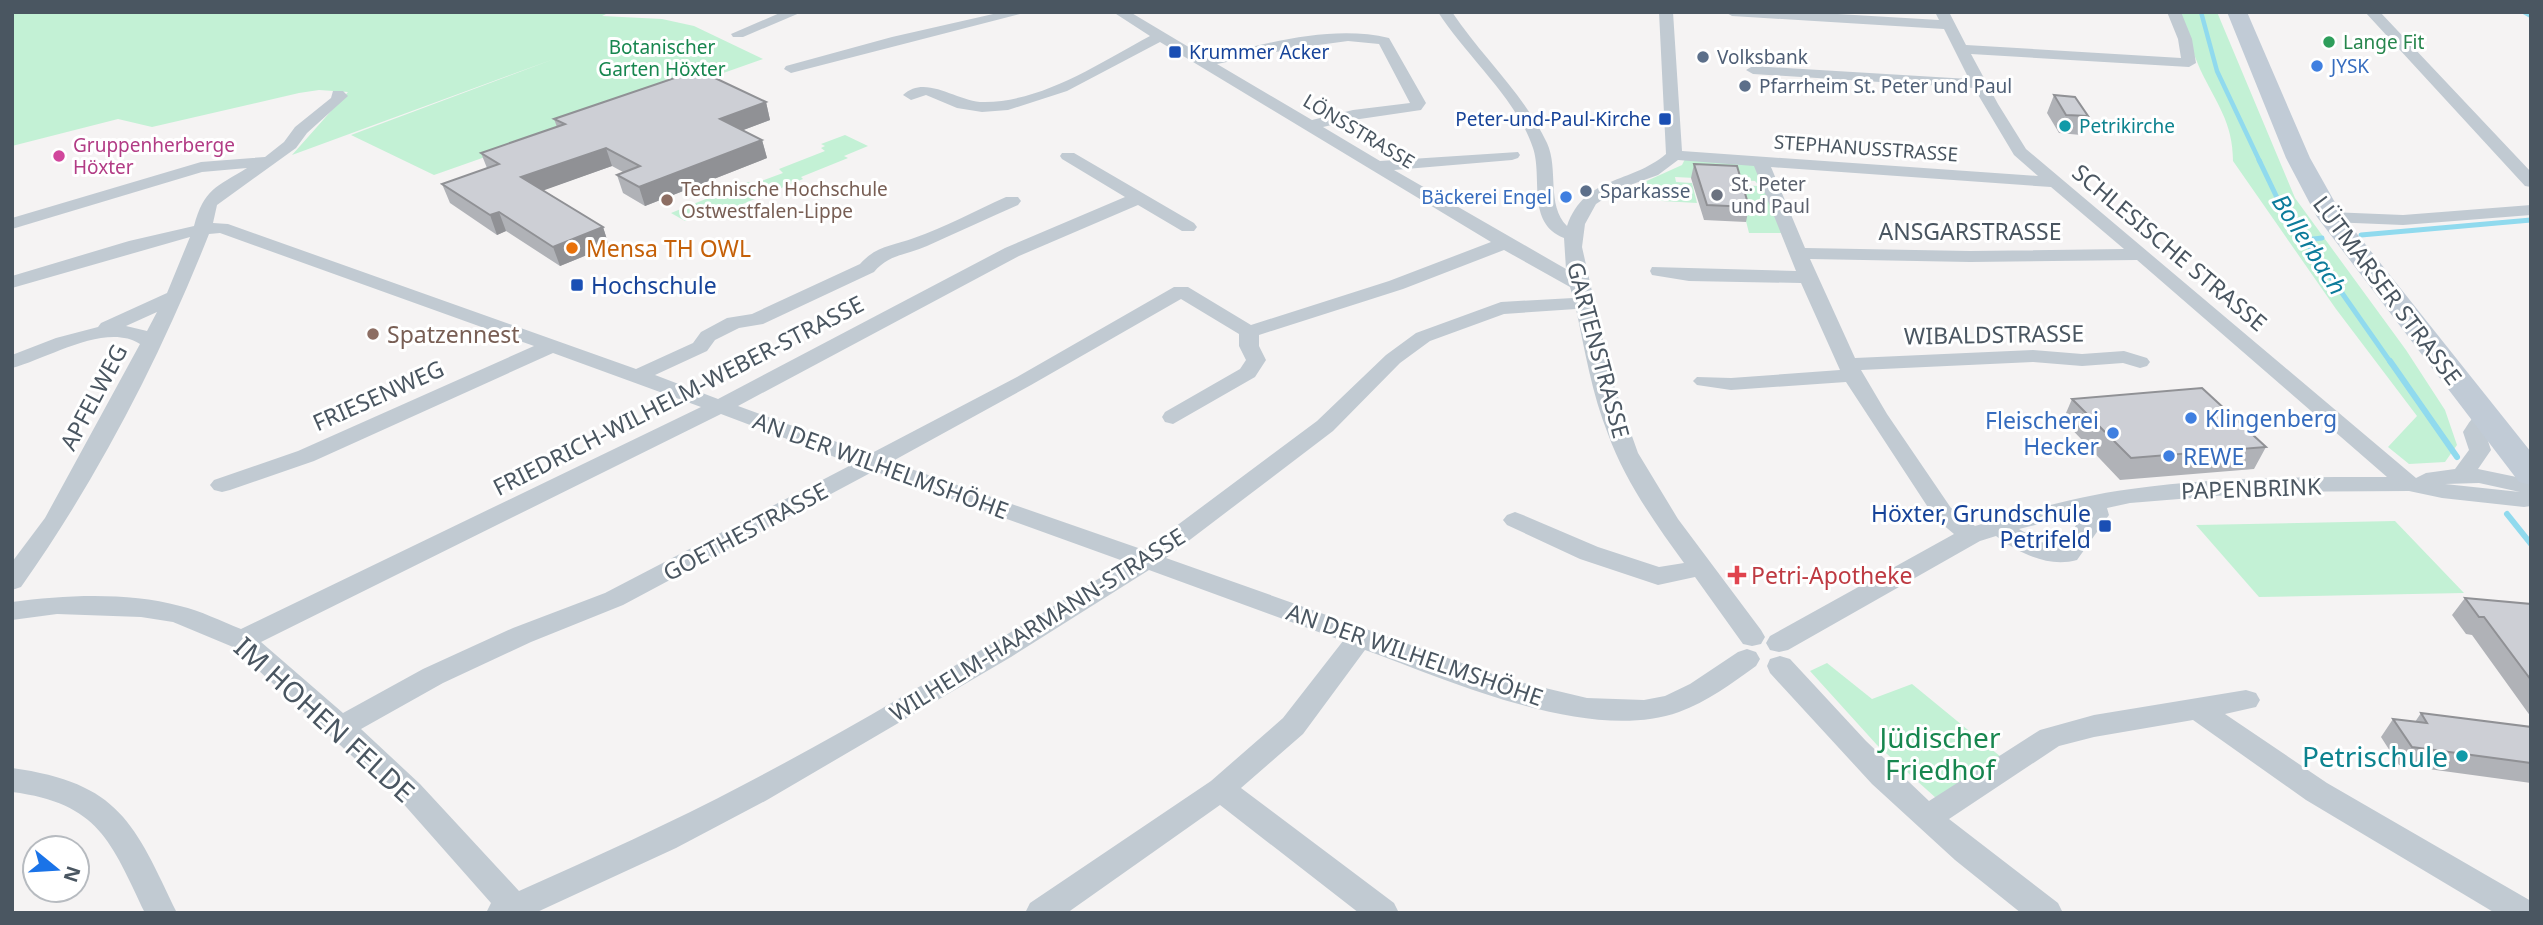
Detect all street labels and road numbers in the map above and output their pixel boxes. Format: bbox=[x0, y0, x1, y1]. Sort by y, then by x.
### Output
street label: LÖNSSTRASSE bbox=[1298, 87, 1420, 175]
street label: STEPHANUSSTRASSE bbox=[1773, 129, 1959, 167]
street label: SCHLESISCHE STRASSE bbox=[2066, 156, 2274, 338]
street label: LÜTMARSER STRASSE bbox=[2306, 189, 2470, 391]
street label: ANSGARSTRASSE bbox=[1878, 215, 2062, 247]
street label: GARTENSTRASSE bbox=[1560, 258, 1638, 442]
street label: FRIEDRICH-WILHELM-WEBER-STRASSE bbox=[487, 287, 869, 503]
street label: WIBALDSTRASSE bbox=[1904, 316, 2084, 352]
street label: APFELWEG bbox=[52, 338, 134, 456]
street label: FRIESENWEG bbox=[307, 352, 449, 438]
street label: AN DER WILHELMSHÖHE bbox=[749, 404, 1013, 526]
street label: PAPENBRINK bbox=[2180, 470, 2322, 506]
street label: GOETHESTRASSE bbox=[657, 474, 833, 588]
street label: WILHELM-HAARMANN-STRASSE bbox=[883, 520, 1191, 728]
street label: AN DER WILHELMSHÖHE bbox=[1282, 595, 1548, 713]
street label: IM HOHEN FELDE bbox=[227, 628, 423, 810]

